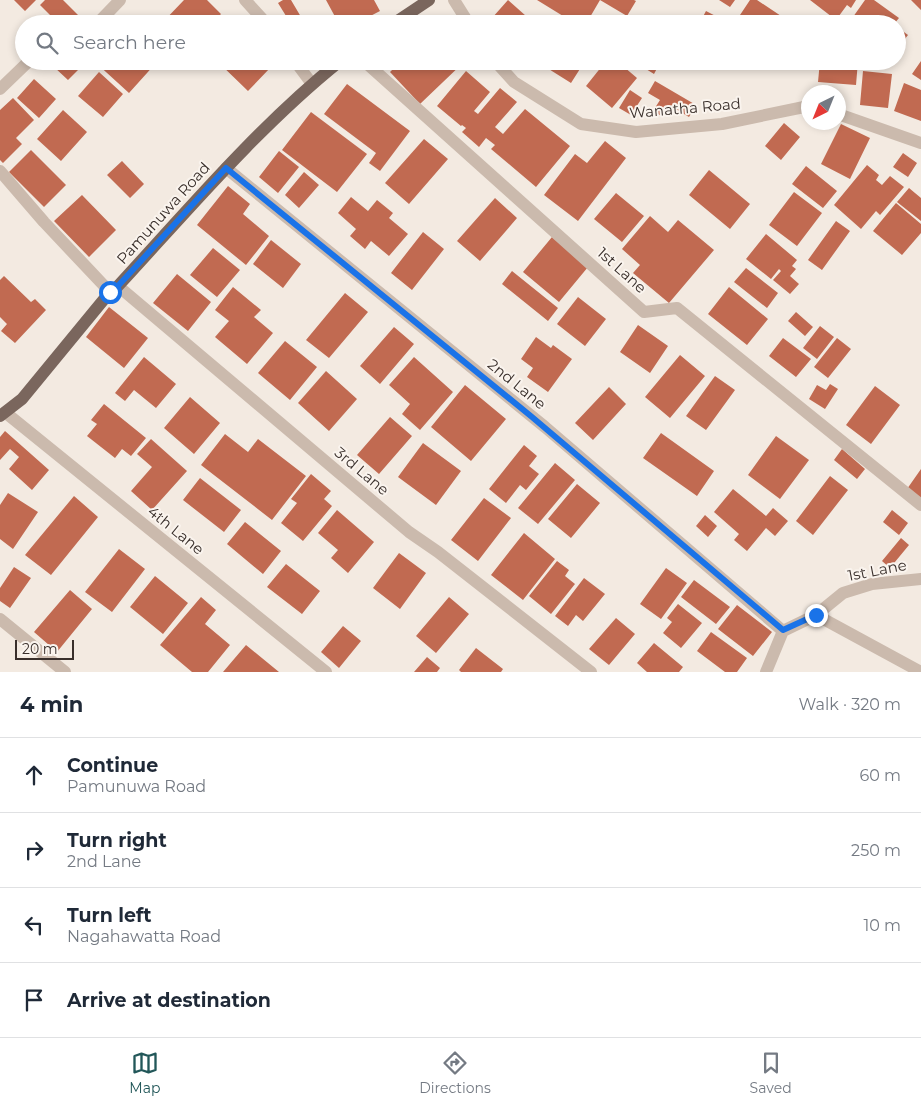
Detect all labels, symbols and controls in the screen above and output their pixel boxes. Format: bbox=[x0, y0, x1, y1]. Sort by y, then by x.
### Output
search box bbox=[15, 15, 906, 70]
icon: search bbox=[33, 29, 61, 57]
text: Search here bbox=[73, 31, 186, 54]
north arrow bbox=[801, 85, 846, 130]
street label: Wanatha Road bbox=[628, 94, 742, 122]
street label: Pamunuwa Road bbox=[112, 158, 214, 268]
street label: 1st Lane bbox=[593, 243, 651, 297]
route start bbox=[99, 281, 122, 304]
street label: 2nd Lane bbox=[484, 355, 550, 413]
street label: 3rd Lane bbox=[331, 443, 393, 499]
street label: 4th Lane bbox=[144, 502, 208, 558]
street label: 1st Lane bbox=[846, 555, 908, 585]
route end bbox=[805, 604, 828, 627]
scale bar bbox=[15, 637, 74, 660]
text: 20 m bbox=[22, 640, 58, 658]
text: 4 min bbox=[20, 692, 83, 717]
text: Walk · 320 m bbox=[799, 695, 901, 714]
text: Continue bbox=[67, 754, 158, 777]
icon: ahead bbox=[20, 761, 48, 789]
text: 60 m bbox=[859, 766, 901, 785]
text: Pamunuwa Road bbox=[67, 777, 206, 796]
text: Turn right bbox=[67, 829, 167, 852]
icon: right bbox=[20, 836, 48, 864]
text: 250 m bbox=[851, 841, 901, 860]
text: 2nd Lane bbox=[67, 852, 141, 871]
text: Turn left bbox=[67, 904, 152, 927]
icon: left bbox=[20, 911, 48, 939]
text: 10 m bbox=[863, 916, 901, 935]
text: Nagahawatta Road bbox=[67, 927, 221, 946]
icon: arrive bbox=[20, 986, 48, 1014]
text: Arrive at destination bbox=[67, 989, 271, 1012]
tab: Map bbox=[129, 1049, 160, 1097]
tab: Directions bbox=[419, 1049, 491, 1097]
tab: Saved bbox=[750, 1049, 792, 1097]

